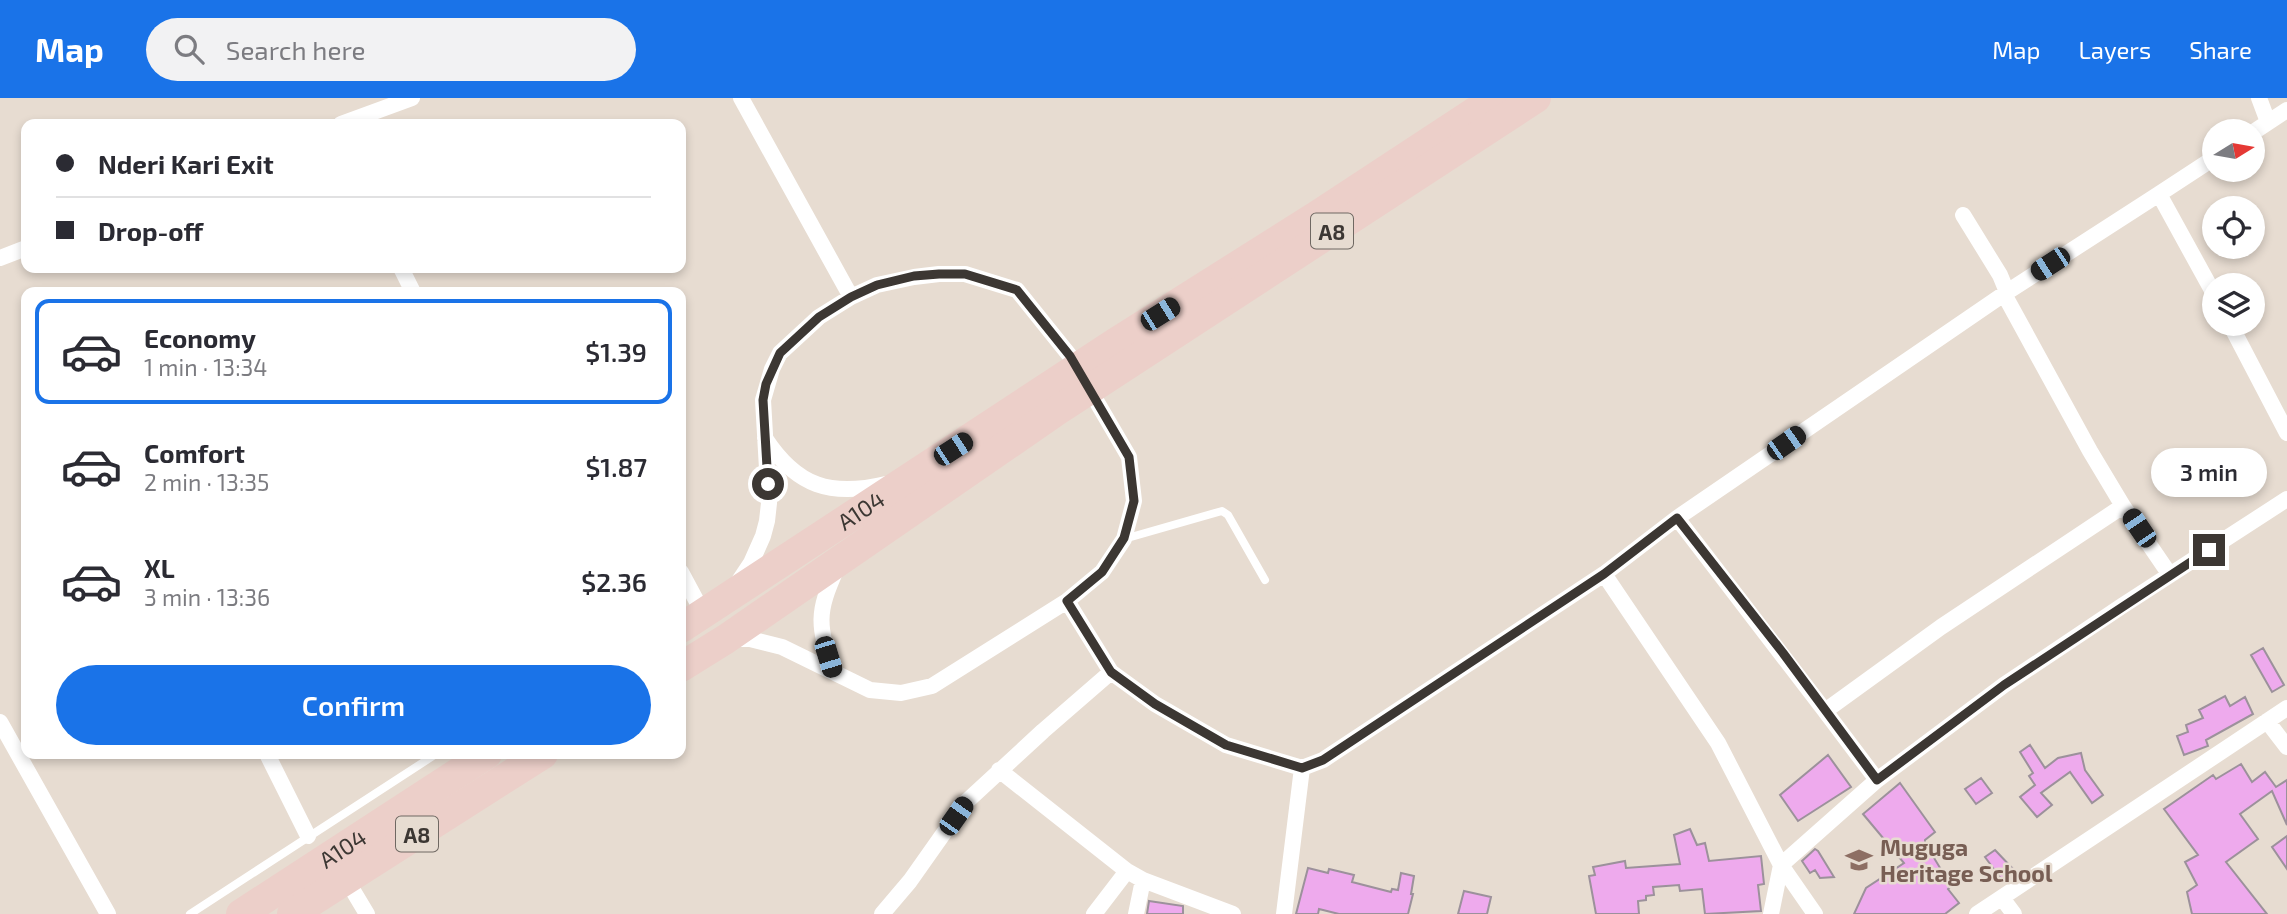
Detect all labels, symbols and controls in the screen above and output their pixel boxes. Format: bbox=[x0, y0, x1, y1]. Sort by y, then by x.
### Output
search box bbox=[146, 18, 636, 81]
text: Map bbox=[35, 29, 104, 69]
icon: search bbox=[170, 30, 208, 68]
text: Search here bbox=[226, 34, 365, 65]
text: Map bbox=[1992, 35, 2040, 64]
text: Layers bbox=[2078, 35, 2151, 64]
text: Share bbox=[2189, 35, 2252, 64]
north arrow bbox=[2202, 119, 2264, 182]
map controls bbox=[2202, 119, 2265, 336]
text: Nderi Kari Exit bbox=[98, 148, 274, 179]
button: locate bbox=[2202, 196, 2265, 259]
road number: A8 bbox=[1311, 214, 1353, 248]
text: Drop-off bbox=[98, 215, 203, 246]
car bbox=[2027, 244, 2074, 284]
button: layers bbox=[2202, 273, 2265, 336]
car bbox=[1137, 294, 1184, 334]
icon: car bbox=[60, 320, 123, 383]
text: Economy bbox=[144, 322, 256, 353]
text: $1.39 bbox=[585, 336, 647, 367]
text: 1 min · 13:34 bbox=[144, 353, 268, 381]
car bbox=[1763, 422, 1810, 464]
car bbox=[930, 429, 977, 469]
icon: car bbox=[60, 435, 123, 498]
text: Comfort bbox=[144, 437, 245, 468]
callout: 3 min bbox=[2151, 448, 2267, 498]
text: $1.87 bbox=[585, 451, 647, 482]
text: 3 min bbox=[2180, 458, 2238, 486]
text: 2 min · 13:35 bbox=[144, 468, 269, 496]
route start bbox=[752, 468, 784, 500]
street label: A104 bbox=[832, 484, 890, 536]
car bbox=[2119, 505, 2160, 551]
route end bbox=[2193, 534, 2225, 566]
icon: car bbox=[60, 550, 123, 613]
text: XL bbox=[144, 552, 175, 583]
text: $2.36 bbox=[581, 566, 647, 597]
text: 3 min · 13:36 bbox=[144, 583, 270, 611]
car bbox=[812, 634, 845, 680]
button: Confirm bbox=[56, 665, 651, 745]
car bbox=[936, 793, 977, 839]
road number: A8 bbox=[396, 816, 438, 852]
street label: A104 bbox=[314, 822, 371, 874]
place label: Muguga Heritage School bbox=[1880, 833, 2053, 887]
school or university icon: Muguga Heritage School bbox=[1844, 845, 1874, 875]

